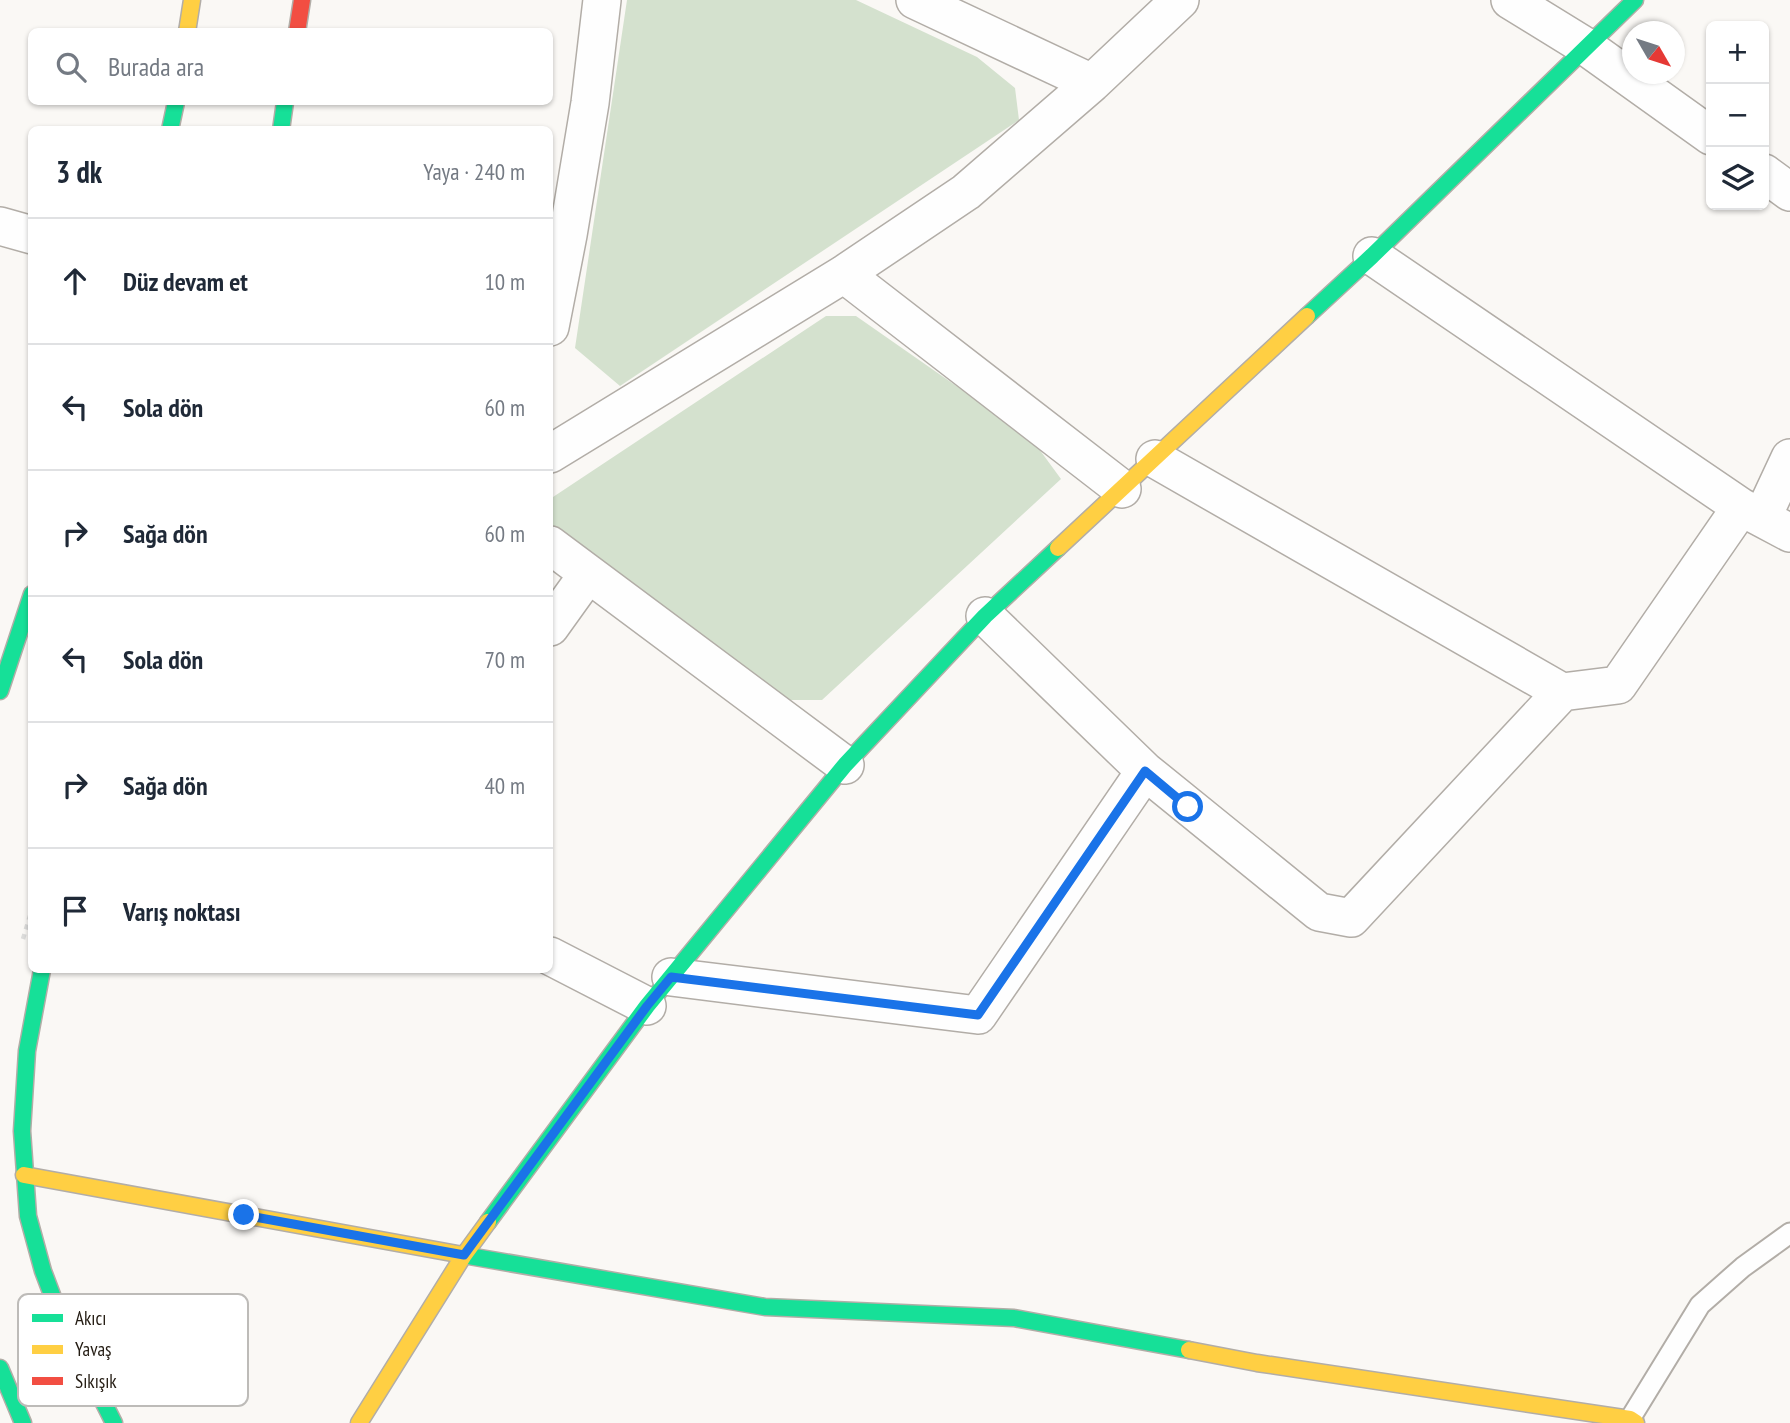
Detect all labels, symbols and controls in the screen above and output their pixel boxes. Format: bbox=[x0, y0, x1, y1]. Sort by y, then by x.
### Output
north arrow bbox=[1622, 21, 1685, 84]
map controls bbox=[1706, 21, 1769, 210]
button: + bbox=[1706, 21, 1769, 84]
search box bbox=[28, 28, 553, 105]
icon: search bbox=[52, 48, 90, 86]
text: Burada ara bbox=[108, 50, 204, 83]
button: − bbox=[1706, 84, 1769, 147]
button: layers bbox=[1706, 147, 1769, 210]
text: 3 dk bbox=[56, 152, 102, 191]
text: Yaya · 240 m bbox=[423, 157, 525, 186]
icon: ahead bbox=[56, 262, 94, 300]
text: Düz devam et bbox=[123, 265, 248, 298]
text: 10 m bbox=[484, 267, 525, 296]
icon: left bbox=[56, 388, 94, 426]
text: Sola dön bbox=[123, 391, 203, 424]
text: 60 m bbox=[484, 393, 525, 422]
icon: right bbox=[56, 514, 94, 552]
text: Sağa dön bbox=[123, 517, 208, 550]
text: 60 m bbox=[484, 519, 525, 548]
icon: left bbox=[56, 640, 94, 678]
text: Sola dön bbox=[123, 643, 203, 676]
text: 70 m bbox=[484, 645, 525, 674]
icon: right bbox=[56, 766, 94, 804]
text: Sağa dön bbox=[123, 769, 208, 802]
text: 40 m bbox=[484, 771, 525, 800]
route start bbox=[1172, 791, 1203, 822]
icon: arrive bbox=[56, 892, 94, 930]
text: Varış noktası bbox=[123, 895, 241, 928]
route end bbox=[228, 1199, 259, 1230]
legend bbox=[18, 1294, 248, 1406]
text: Akıcı bbox=[75, 1306, 106, 1330]
text: Yavaş bbox=[75, 1337, 112, 1361]
text: Sıkışık bbox=[75, 1369, 117, 1393]

